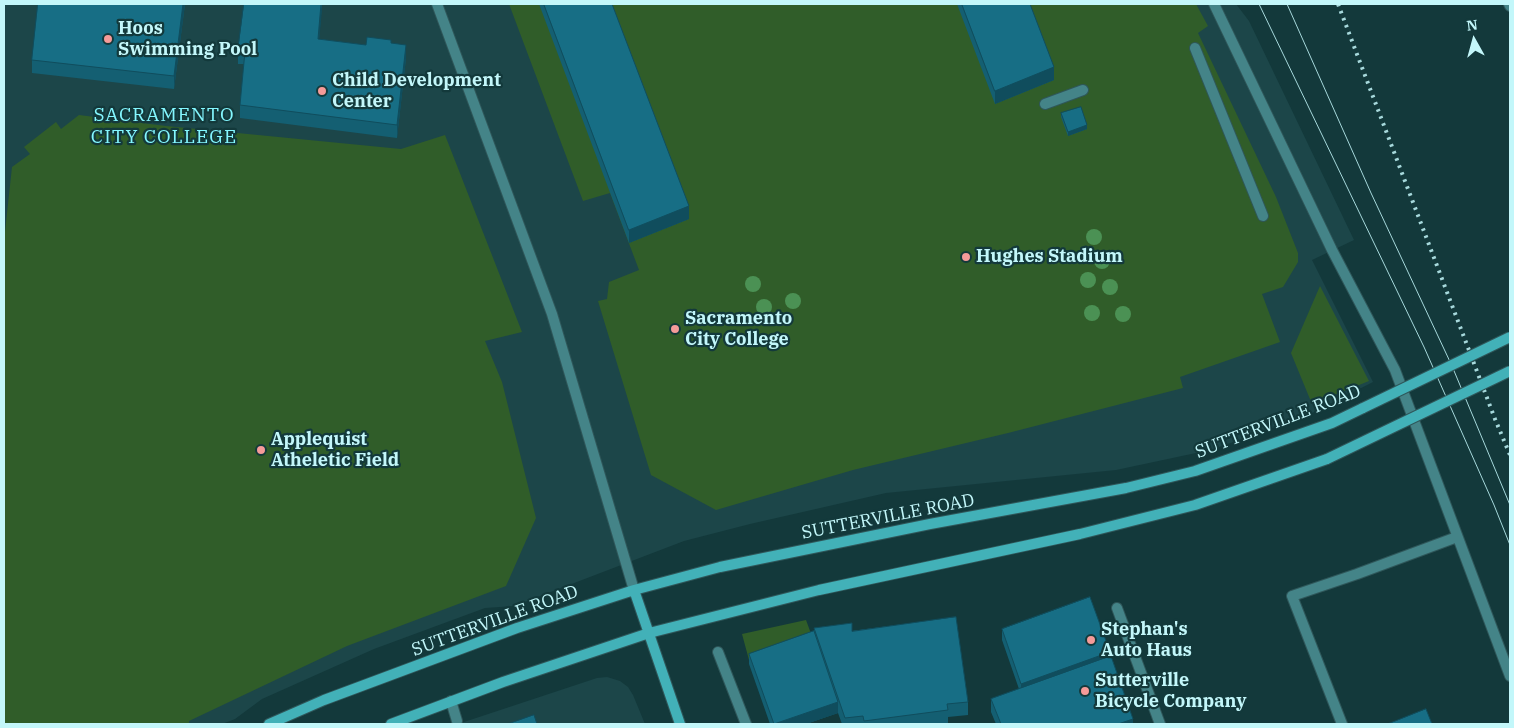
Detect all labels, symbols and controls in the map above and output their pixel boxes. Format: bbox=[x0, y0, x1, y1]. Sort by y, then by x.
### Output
north arrow bbox=[1449, 15, 1499, 65]
text: N bbox=[1466, 16, 1479, 35]
place label: Hoos Swimming Pool bbox=[118, 18, 257, 60]
marker: Hoos Swimming Pool bbox=[102, 33, 114, 45]
place label: Child Development Center bbox=[332, 70, 501, 112]
marker: Child Development Center bbox=[316, 85, 328, 97]
district label: SACRAMENTO CITY COLLEGE bbox=[89, 105, 239, 149]
place label: Hughes Stadium bbox=[976, 246, 1123, 268]
marker: Hughes Stadium bbox=[960, 251, 972, 263]
place label: Sacramento City College bbox=[685, 308, 792, 350]
marker: Sacramento City College bbox=[669, 323, 681, 335]
street label: SUTTERVILLE ROAD bbox=[1192, 380, 1364, 464]
place label: Applequist Atheletic Field bbox=[271, 429, 399, 472]
marker: Applequist Atheletic Field bbox=[255, 444, 267, 456]
street label: SUTTERVILLE ROAD bbox=[800, 490, 976, 544]
street label: SUTTERVILLE ROAD bbox=[409, 581, 581, 661]
place label: Stephan's Auto Haus bbox=[1101, 619, 1192, 662]
marker: Stephan's Auto Haus bbox=[1085, 634, 1097, 646]
place label: Sutterville Bicycle Company bbox=[1095, 670, 1247, 712]
marker: Sutterville Bicycle Company bbox=[1079, 685, 1091, 697]

